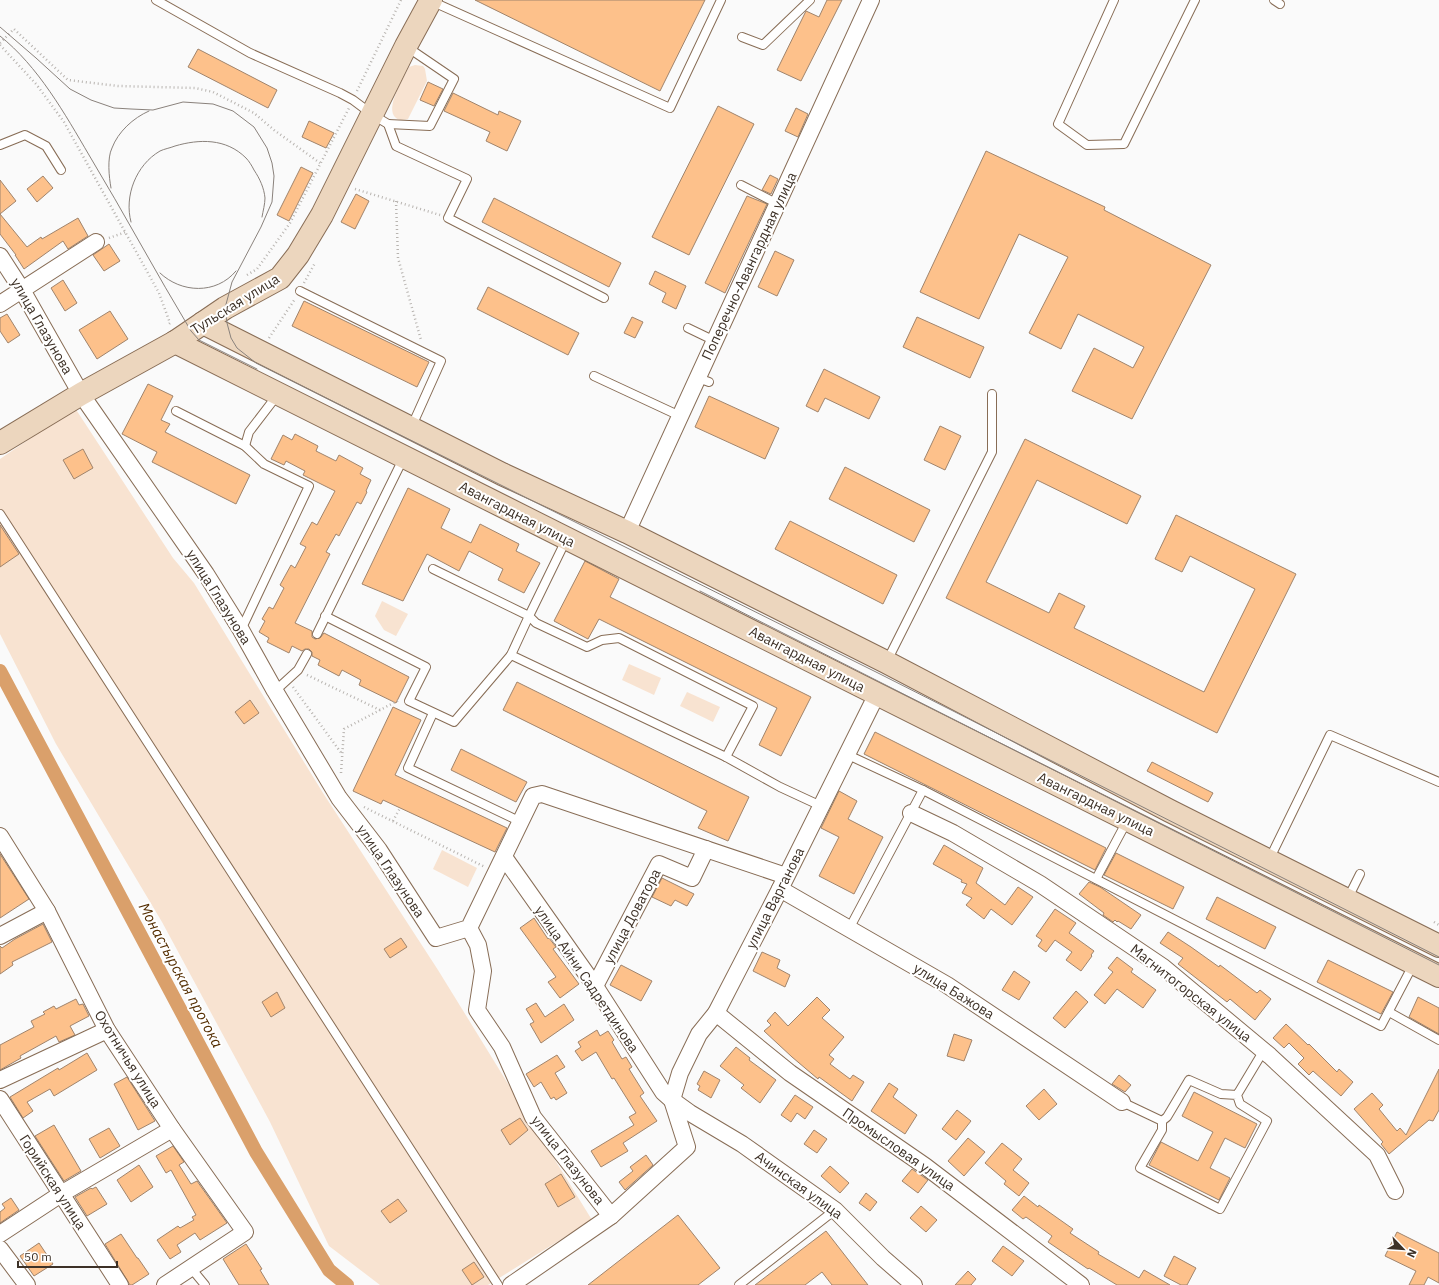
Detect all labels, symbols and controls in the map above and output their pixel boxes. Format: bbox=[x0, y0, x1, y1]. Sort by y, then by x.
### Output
street label: Поперечно-Авангардная улица bbox=[697, 169, 801, 363]
street label: Тульская улица bbox=[187, 269, 283, 338]
street label: улица Глазунова bbox=[7, 274, 77, 378]
street label: Авангардная улица bbox=[456, 477, 578, 551]
street label: улица Глазунова bbox=[183, 546, 256, 648]
street label: Авангардная улица bbox=[746, 622, 868, 696]
street label: Авангардная улица bbox=[1035, 768, 1158, 840]
street label: улица Глазунова bbox=[353, 821, 429, 921]
street label: улица Варганова bbox=[742, 844, 809, 952]
street label: улица Доватора bbox=[599, 865, 665, 967]
water label: Монастырская протока bbox=[135, 899, 227, 1051]
street label: улица Айни Садретдинова bbox=[531, 902, 643, 1056]
street label: Магнитогорская улица bbox=[1127, 940, 1256, 1046]
street label: улица Бажова bbox=[910, 959, 998, 1023]
street label: Охотничья улица bbox=[91, 1007, 166, 1112]
street label: Промысловая улица bbox=[839, 1103, 959, 1195]
street label: улица Глазунова bbox=[527, 1112, 609, 1209]
street label: Горийская улица bbox=[16, 1131, 91, 1233]
street label: Ачинская улица bbox=[752, 1147, 847, 1223]
north arrow bbox=[1383, 1229, 1423, 1269]
scale bar bbox=[18, 1243, 117, 1269]
text: N bbox=[1404, 1247, 1420, 1260]
text: 50 m bbox=[24, 1249, 52, 1264]

